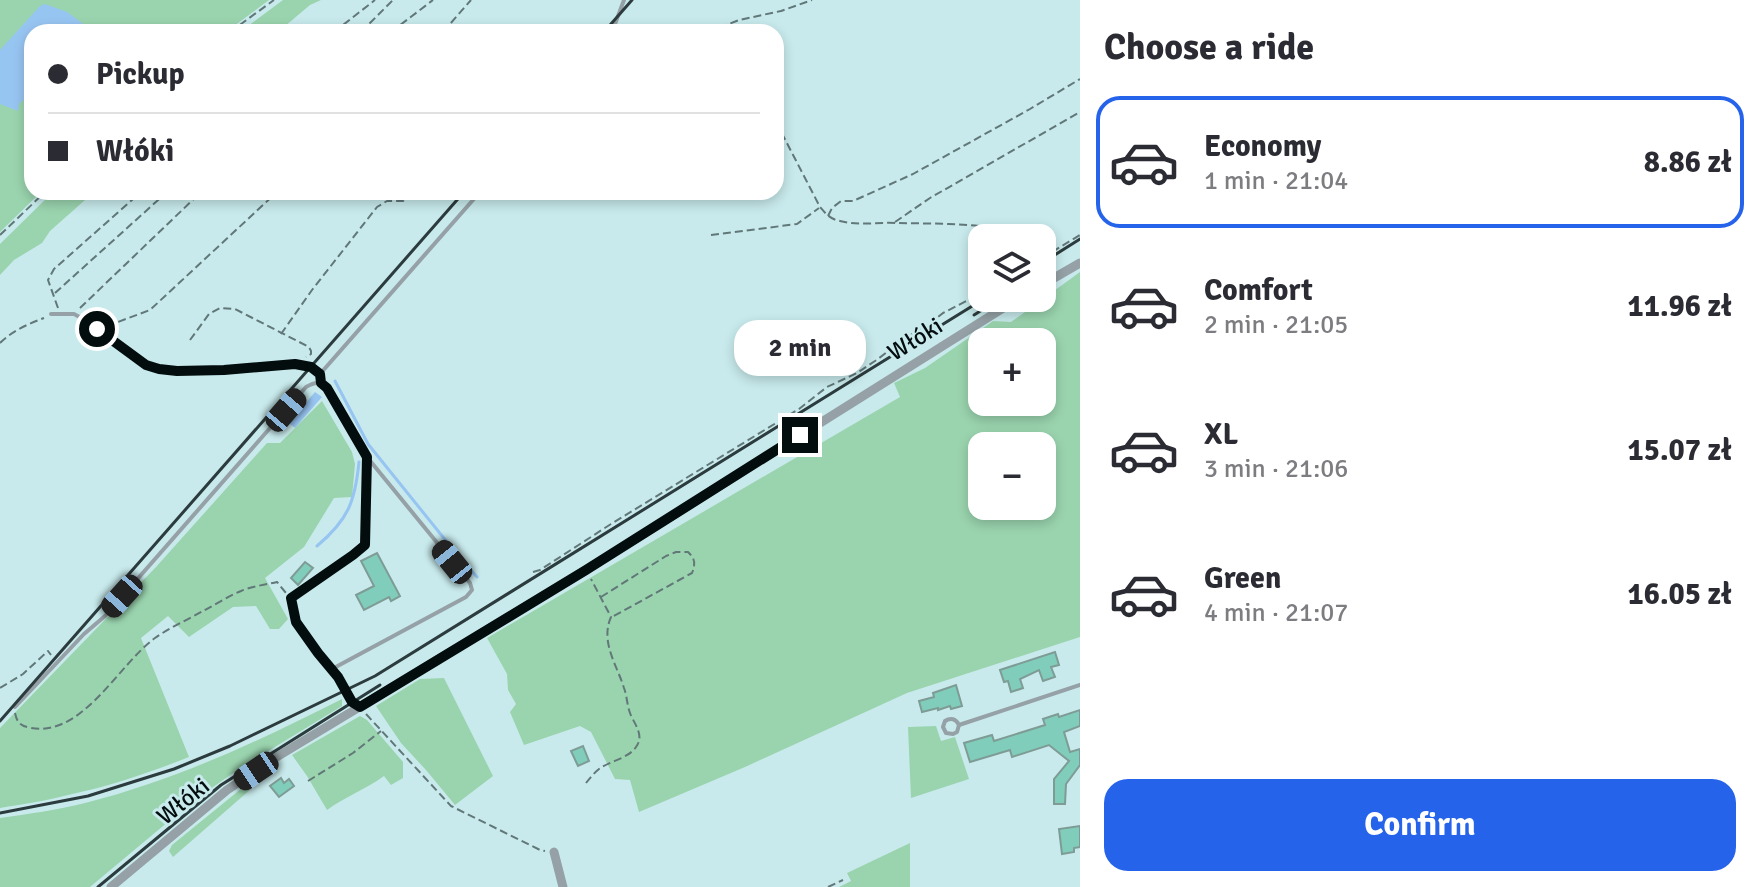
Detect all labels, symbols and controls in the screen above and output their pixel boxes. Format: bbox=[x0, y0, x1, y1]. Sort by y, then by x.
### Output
text: Choose a ride bbox=[1104, 25, 1314, 70]
text: Pickup bbox=[96, 56, 185, 93]
icon: car bbox=[1108, 126, 1180, 198]
text: Economy bbox=[1204, 128, 1321, 165]
text: Włóki bbox=[96, 133, 174, 170]
text: 8.86 zł bbox=[1644, 144, 1732, 181]
text: 1 min · 21:04 bbox=[1204, 165, 1348, 197]
map controls bbox=[968, 224, 1056, 520]
button: layers bbox=[968, 224, 1056, 312]
icon: car bbox=[1108, 270, 1180, 342]
text: Comfort bbox=[1204, 272, 1313, 309]
text: 11.96 zł bbox=[1628, 288, 1732, 325]
text: 2 min · 21:05 bbox=[1204, 309, 1348, 341]
route start bbox=[79, 311, 115, 347]
street label: Włóki bbox=[882, 311, 948, 367]
callout: 2 min bbox=[734, 319, 866, 375]
button: + bbox=[968, 328, 1056, 416]
text: 2 min bbox=[769, 332, 831, 364]
car bbox=[261, 384, 311, 436]
icon: car bbox=[1108, 414, 1180, 486]
text: XL bbox=[1204, 416, 1238, 453]
route end bbox=[782, 417, 818, 453]
button: − bbox=[968, 432, 1056, 520]
text: 15.07 zł bbox=[1628, 432, 1732, 469]
text: 3 min · 21:06 bbox=[1204, 453, 1348, 485]
car bbox=[428, 536, 476, 588]
icon: car bbox=[1108, 558, 1180, 630]
text: Green bbox=[1204, 560, 1281, 597]
car bbox=[97, 570, 147, 622]
text: 16.05 zł bbox=[1628, 576, 1732, 613]
text: 4 min · 21:07 bbox=[1204, 597, 1348, 629]
car bbox=[229, 748, 283, 794]
street label: Włóki bbox=[151, 771, 215, 831]
button: Confirm bbox=[1104, 779, 1736, 871]

